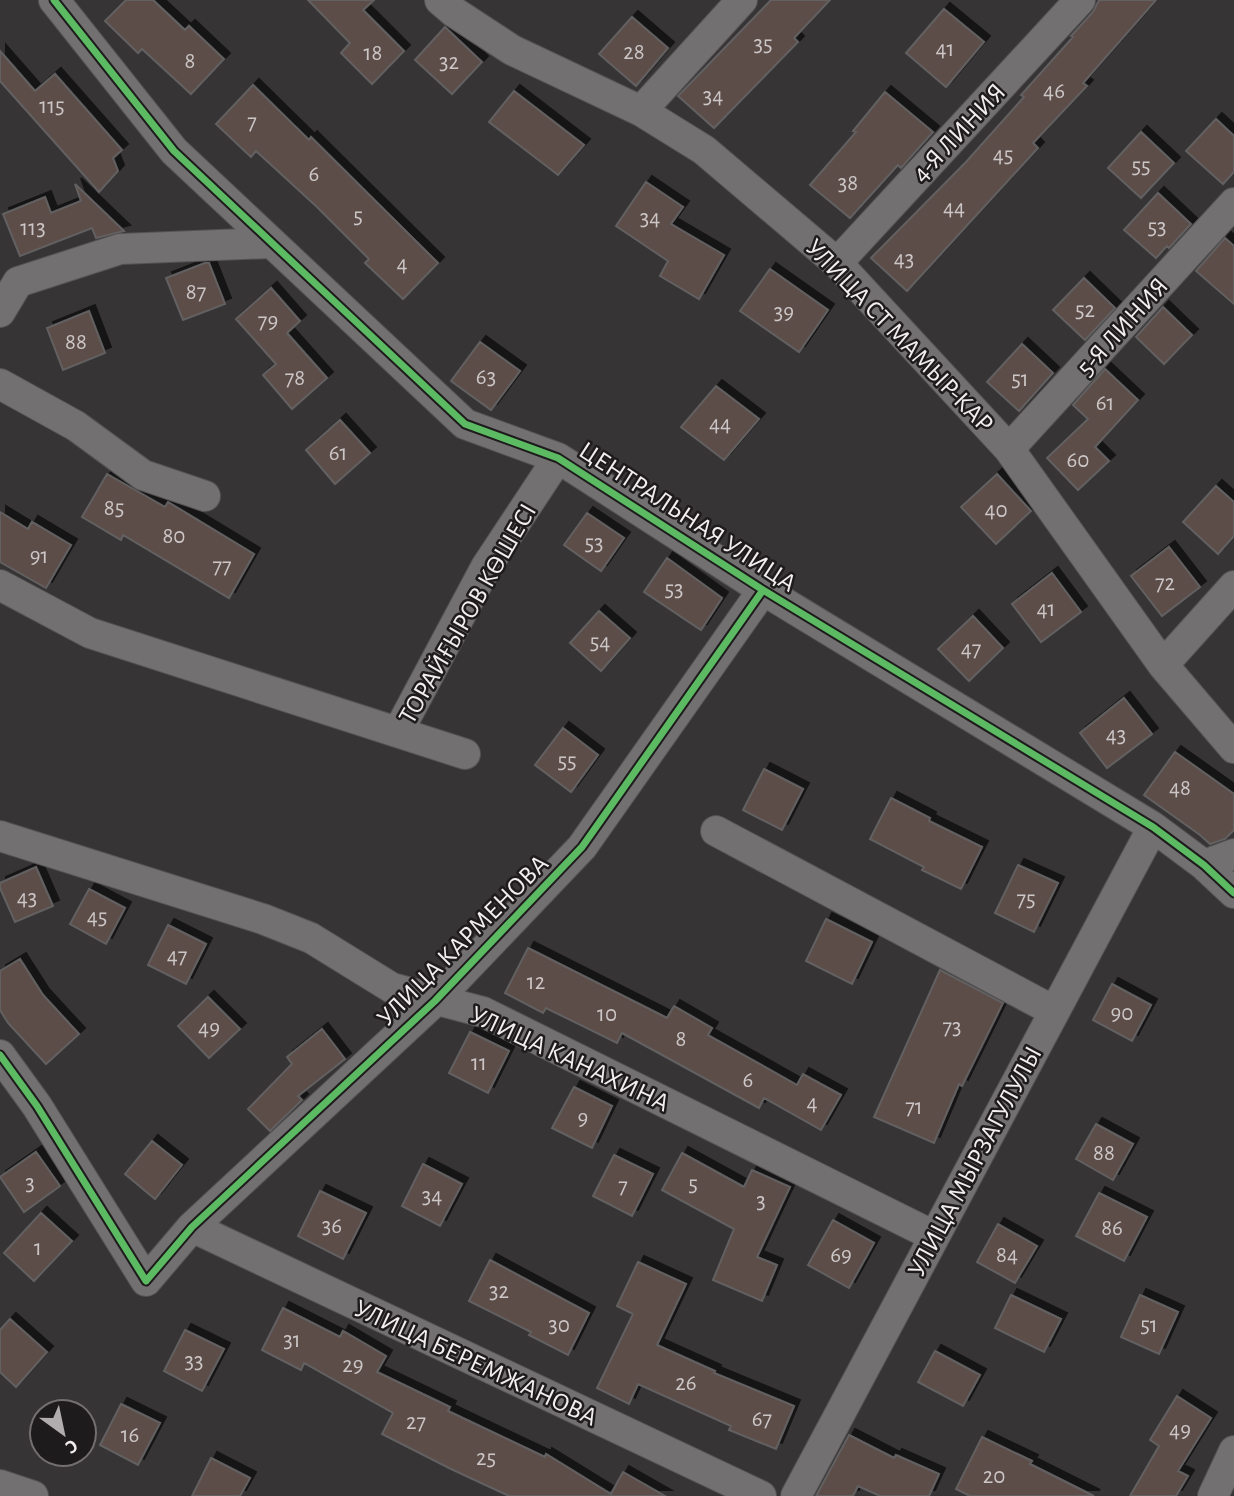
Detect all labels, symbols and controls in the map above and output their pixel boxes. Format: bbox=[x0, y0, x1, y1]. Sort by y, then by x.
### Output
house number: 35 bbox=[753, 33, 773, 56]
house number: 41 bbox=[936, 38, 954, 61]
house number: 28 bbox=[623, 41, 645, 64]
house number: 18 bbox=[364, 42, 382, 65]
house number: 8 bbox=[185, 50, 195, 73]
house number: 32 bbox=[439, 51, 459, 74]
street label: 4-Я ЛИНИЯ bbox=[907, 79, 1010, 187]
house number: 46 bbox=[1043, 80, 1065, 103]
house number: 34 bbox=[703, 85, 723, 108]
house number: 115 bbox=[39, 95, 65, 118]
house number: 7 bbox=[247, 111, 257, 134]
house number: 45 bbox=[993, 144, 1013, 167]
house number: 55 bbox=[1131, 155, 1151, 178]
house number: 6 bbox=[309, 163, 319, 186]
house number: 38 bbox=[838, 172, 858, 195]
house number: 44 bbox=[943, 197, 965, 220]
house number: 5 bbox=[353, 205, 363, 228]
house number: 34 bbox=[640, 207, 660, 230]
house number: 53 bbox=[1147, 216, 1167, 239]
house number: 113 bbox=[20, 217, 46, 240]
street label: УЛИЦА СТ МАМЫР-КАР bbox=[801, 234, 998, 437]
house number: 43 bbox=[894, 248, 914, 271]
house number: 4 bbox=[396, 253, 408, 276]
street label: 5-Я ЛИНИЯ bbox=[1072, 273, 1173, 381]
house number: 87 bbox=[186, 281, 206, 304]
house number: 52 bbox=[1075, 299, 1095, 322]
house number: 39 bbox=[774, 301, 794, 324]
house number: 79 bbox=[258, 310, 278, 333]
house number: 88 bbox=[65, 331, 87, 354]
house number: 63 bbox=[476, 366, 496, 389]
house number: 78 bbox=[285, 367, 305, 390]
house number: 51 bbox=[1011, 368, 1029, 391]
house number: 61 bbox=[1096, 392, 1114, 415]
house number: 44 bbox=[709, 413, 731, 436]
street label: ЦЕНТРАЛЬНАЯ УЛИЦА bbox=[574, 437, 801, 597]
house number: 61 bbox=[329, 442, 347, 465]
house number: 60 bbox=[1067, 449, 1089, 472]
house number: 85 bbox=[104, 497, 124, 520]
street label: ТОРАЙҒЫРОВ КӨШЕСІ bbox=[394, 499, 541, 728]
house number: 40 bbox=[984, 499, 1008, 522]
house number: 80 bbox=[162, 525, 186, 548]
house number: 53 bbox=[584, 532, 604, 555]
house number: 91 bbox=[30, 545, 48, 568]
house number: 77 bbox=[212, 555, 232, 578]
house number: 72 bbox=[1155, 572, 1175, 595]
house number: 53 bbox=[664, 578, 684, 601]
house number: 41 bbox=[1037, 598, 1055, 621]
house number: 54 bbox=[590, 631, 610, 654]
house number: 47 bbox=[961, 638, 981, 661]
house number: 43 bbox=[1106, 724, 1126, 747]
house number: 55 bbox=[557, 750, 577, 773]
house number: 48 bbox=[1169, 777, 1191, 800]
street label: УЛИЦА КАРМЕНОВА bbox=[372, 850, 553, 1031]
house number: 43 bbox=[17, 887, 37, 910]
house number: 75 bbox=[1016, 888, 1036, 911]
house number: 45 bbox=[87, 906, 107, 929]
house number: 47 bbox=[167, 945, 187, 968]
house number: 12 bbox=[527, 971, 545, 994]
street label: УЛИЦА КАНАХИНА bbox=[466, 1001, 673, 1116]
house number: 90 bbox=[1111, 1002, 1133, 1025]
house number: 10 bbox=[597, 1003, 617, 1026]
house number: 73 bbox=[942, 1016, 962, 1039]
house number: 49 bbox=[198, 1017, 220, 1040]
house number: 8 bbox=[676, 1028, 686, 1051]
street label: УЛИЦА МЫРЗАГУЛУЛЫ bbox=[903, 1042, 1047, 1281]
house number: 11 bbox=[471, 1052, 487, 1075]
house number: 6 bbox=[743, 1069, 753, 1092]
house number: 4 bbox=[806, 1092, 818, 1115]
house number: 71 bbox=[905, 1096, 923, 1119]
house number: 9 bbox=[578, 1107, 588, 1130]
house number: 88 bbox=[1093, 1142, 1115, 1165]
house number: 3 bbox=[25, 1172, 35, 1195]
house number: 5 bbox=[688, 1173, 698, 1196]
house number: 7 bbox=[618, 1175, 628, 1198]
house number: 34 bbox=[422, 1185, 442, 1208]
house number: 3 bbox=[756, 1190, 766, 1213]
house number: 36 bbox=[322, 1215, 342, 1238]
house number: 86 bbox=[1101, 1217, 1123, 1240]
house number: 1 bbox=[34, 1237, 42, 1260]
house number: 69 bbox=[830, 1244, 852, 1267]
house number: 84 bbox=[996, 1244, 1018, 1267]
house number: 32 bbox=[489, 1280, 509, 1303]
street label: УЛИЦА БЕРЕМЖАНОВА bbox=[350, 1295, 601, 1431]
house number: 30 bbox=[548, 1314, 570, 1337]
house number: 51 bbox=[1140, 1314, 1158, 1337]
house number: 31 bbox=[283, 1329, 301, 1352]
house number: 33 bbox=[185, 1350, 203, 1373]
house number: 29 bbox=[342, 1354, 364, 1377]
house number: 26 bbox=[675, 1372, 697, 1395]
north arrow bbox=[28, 1398, 98, 1468]
house number: 67 bbox=[752, 1408, 772, 1431]
house number: 27 bbox=[406, 1411, 426, 1434]
house number: 49 bbox=[1169, 1419, 1191, 1442]
house number: 16 bbox=[121, 1424, 139, 1447]
text: С bbox=[62, 1435, 81, 1457]
house number: 25 bbox=[476, 1447, 496, 1470]
house number: 20 bbox=[983, 1465, 1005, 1488]

